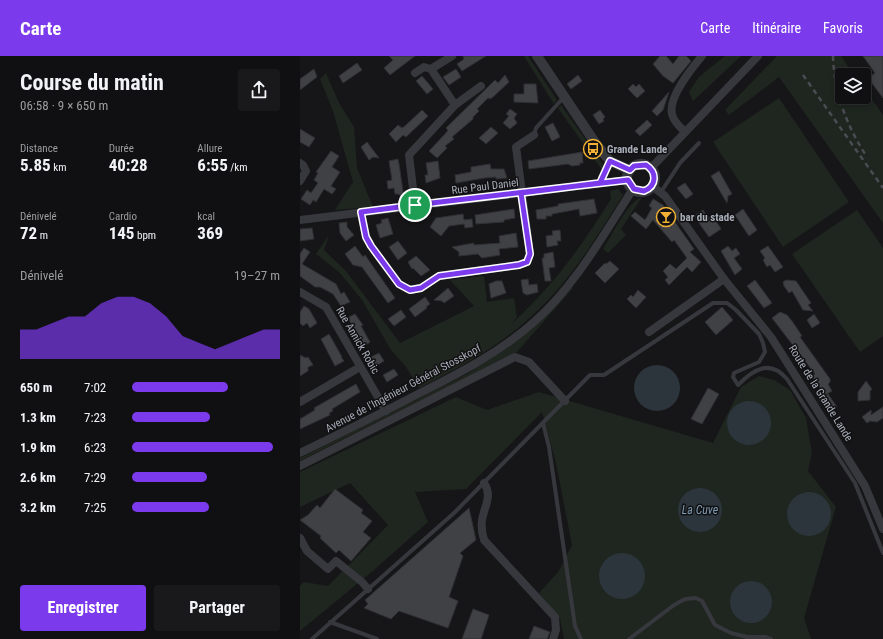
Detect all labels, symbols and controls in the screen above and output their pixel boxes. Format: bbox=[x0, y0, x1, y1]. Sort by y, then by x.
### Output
text: Carte bbox=[20, 17, 61, 40]
text: Carte bbox=[700, 20, 730, 36]
text: Itinéraire bbox=[752, 20, 801, 36]
text: Favoris bbox=[823, 20, 863, 36]
map controls bbox=[835, 68, 871, 104]
button: layers bbox=[835, 68, 871, 104]
button: share bbox=[238, 69, 280, 111]
text: Course du matin bbox=[20, 70, 164, 95]
text: 06:58 · 9 × 650 m bbox=[20, 98, 108, 113]
bus stop icon: Grande Lande bbox=[582, 138, 604, 160]
text: Distance bbox=[20, 142, 58, 155]
text: Durée bbox=[109, 142, 134, 155]
text: Allure bbox=[197, 142, 222, 155]
place label: Grande Lande bbox=[607, 143, 667, 156]
text: 5.85 bbox=[20, 155, 51, 175]
text: 40:28 bbox=[109, 155, 148, 175]
text: 6:55 bbox=[197, 155, 228, 175]
text: km bbox=[51, 161, 66, 174]
text: /km bbox=[228, 161, 248, 174]
street label: Rue Paul Daniel bbox=[451, 176, 519, 197]
pin bbox=[398, 188, 432, 222]
icon: arrive bbox=[404, 194, 426, 216]
bar icon: bar du stade bbox=[655, 206, 677, 228]
text: Dénivelé bbox=[20, 210, 57, 223]
text: Cardio bbox=[109, 210, 137, 223]
text: kcal bbox=[197, 210, 215, 223]
place label: bar du stade bbox=[680, 211, 734, 224]
text: 72 bbox=[20, 223, 37, 243]
text: 145 bbox=[109, 223, 134, 243]
text: 369 bbox=[197, 223, 223, 243]
text: m bbox=[37, 229, 48, 242]
text: bpm bbox=[134, 229, 156, 242]
text: Dénivelé bbox=[20, 268, 63, 283]
text: 19–27 m bbox=[234, 268, 280, 283]
street label: Rue Annick Robic bbox=[333, 304, 382, 376]
street label: Avenue de l'Ingénieur Général Stosskopf bbox=[323, 342, 484, 435]
street label: Route de la Grande Lande bbox=[786, 343, 855, 444]
text: 650 m bbox=[20, 380, 52, 395]
text: 7:02 bbox=[84, 380, 106, 395]
text: 1.3 km bbox=[20, 410, 56, 425]
text: 7:23 bbox=[84, 410, 106, 425]
text: 1.9 km bbox=[20, 440, 56, 455]
text: 6:23 bbox=[84, 440, 106, 455]
text: 2.6 km bbox=[20, 470, 56, 485]
text: 7:29 bbox=[84, 470, 106, 485]
text: 3.2 km bbox=[20, 500, 56, 515]
text: 7:25 bbox=[84, 500, 106, 515]
water label: La Cuve bbox=[682, 503, 719, 517]
button: Enregistrer bbox=[20, 585, 146, 631]
button: Partager bbox=[154, 585, 280, 631]

